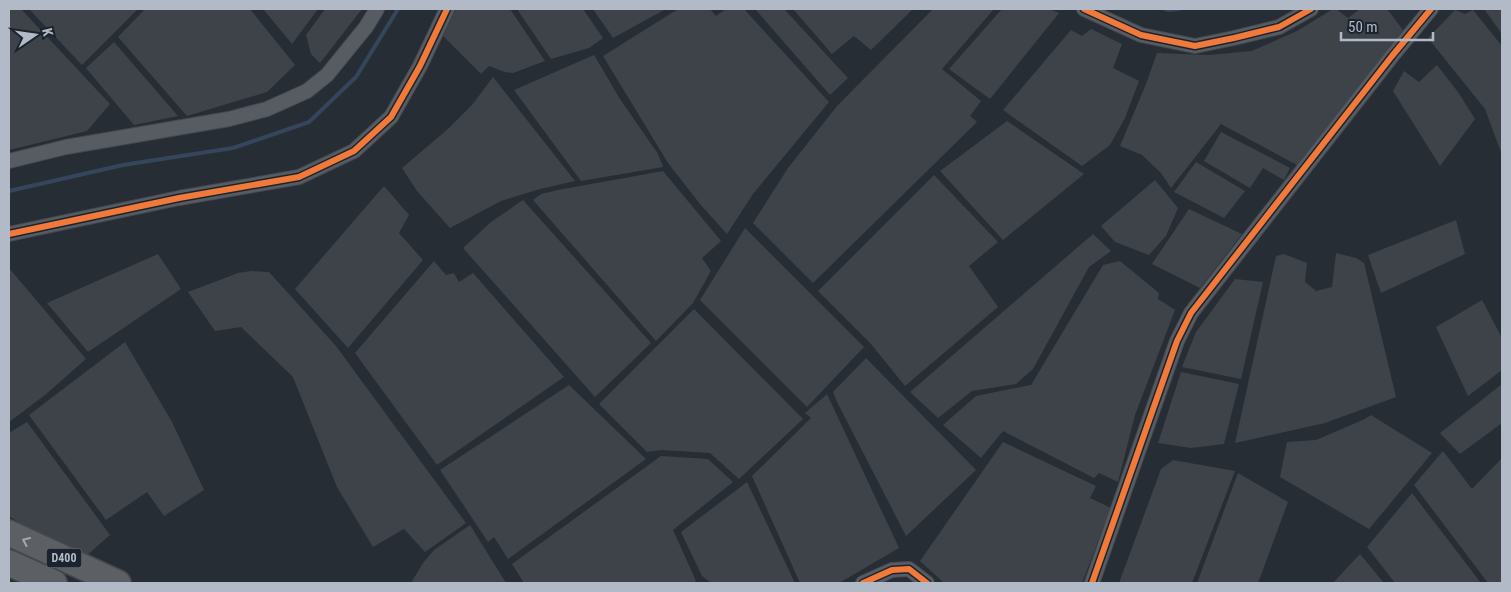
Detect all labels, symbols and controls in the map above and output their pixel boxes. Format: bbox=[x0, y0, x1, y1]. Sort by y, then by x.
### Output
north arrow bbox=[10, 10, 60, 60]
scale bar bbox=[1341, 10, 1434, 42]
text: 50 m bbox=[1348, 18, 1378, 36]
text: K bbox=[39, 27, 56, 38]
one-way arrow bbox=[22, 536, 31, 547]
road number: D400 bbox=[46, 548, 82, 568]

